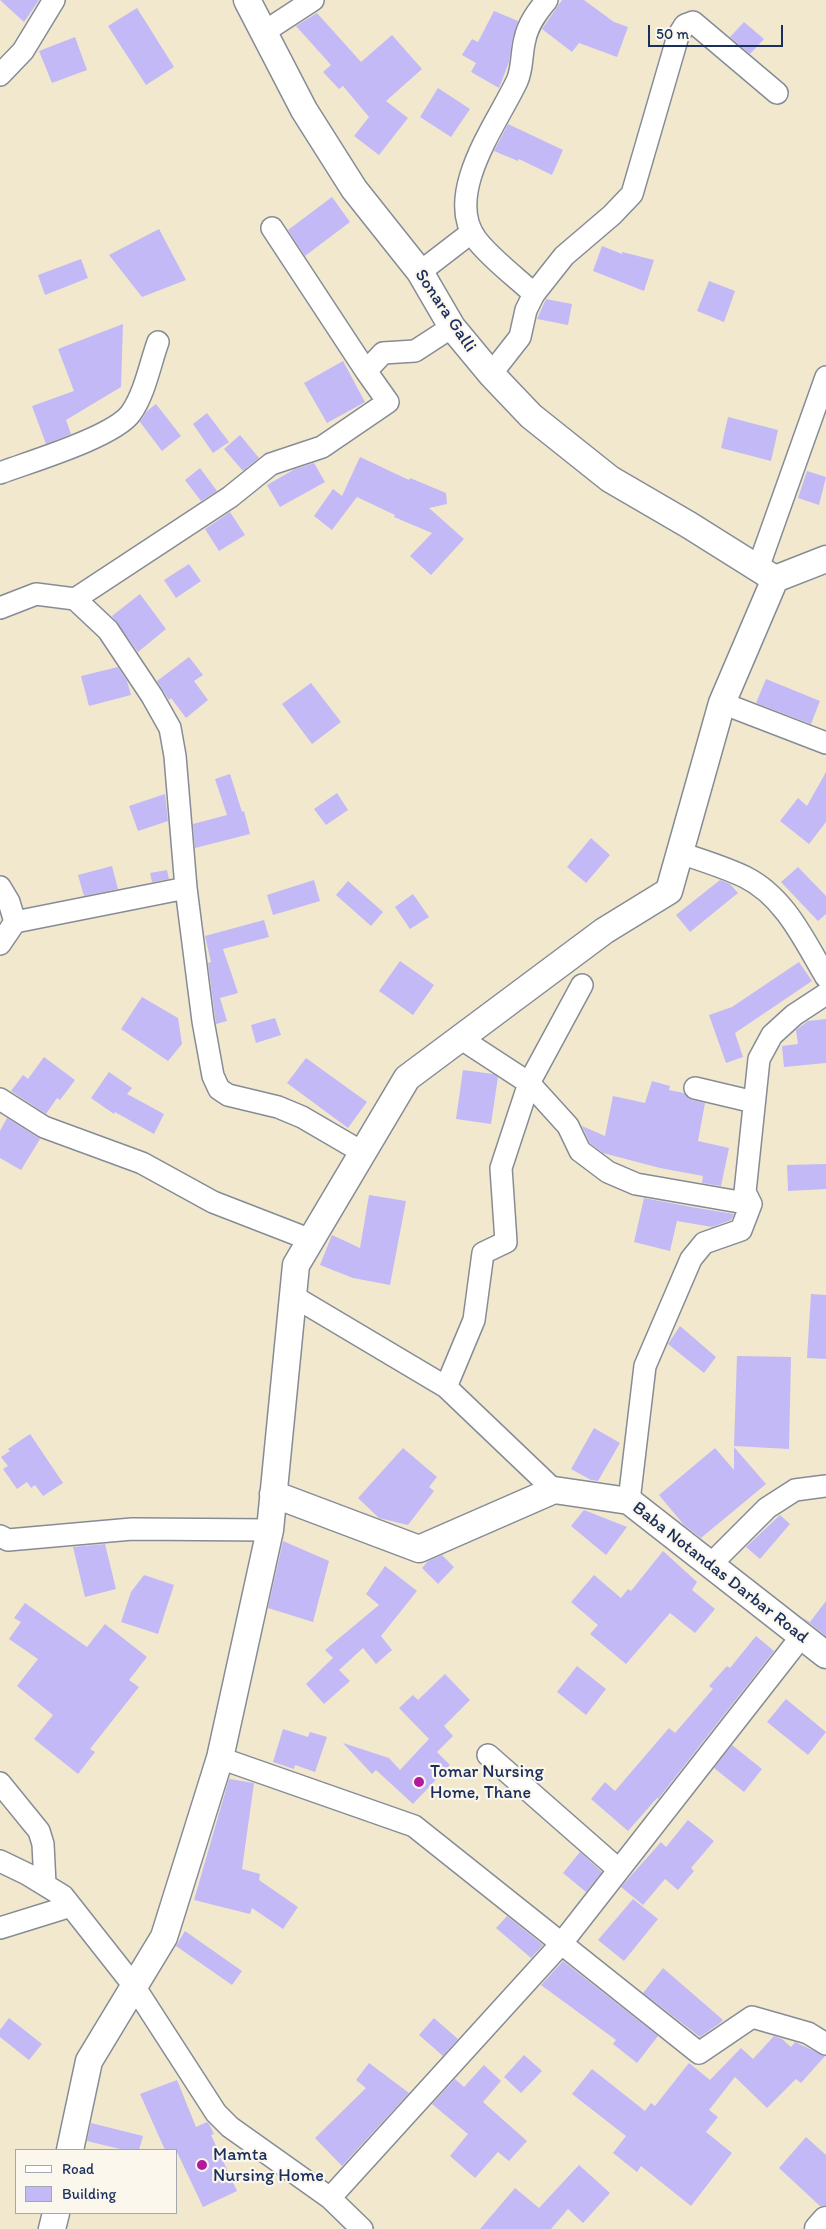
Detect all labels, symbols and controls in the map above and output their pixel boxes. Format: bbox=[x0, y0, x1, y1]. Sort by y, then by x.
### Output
scale bar bbox=[651, 15, 786, 47]
text: 50 m bbox=[656, 25, 689, 43]
street label: Sonara Galli bbox=[409, 266, 481, 356]
street label: Baba Notandas Darbar Road bbox=[628, 1498, 812, 1648]
place label: Tomar Nursing Home, Thane bbox=[430, 1761, 544, 1804]
marker: Tomar Nursing Home, Thane bbox=[412, 1775, 426, 1789]
place label: Mamta Nursing Home bbox=[213, 2144, 324, 2186]
legend bbox=[15, 2149, 178, 2214]
marker: Mamta Nursing Home bbox=[195, 2158, 209, 2172]
text: Road bbox=[62, 2160, 94, 2178]
text: Building bbox=[62, 2185, 116, 2203]

